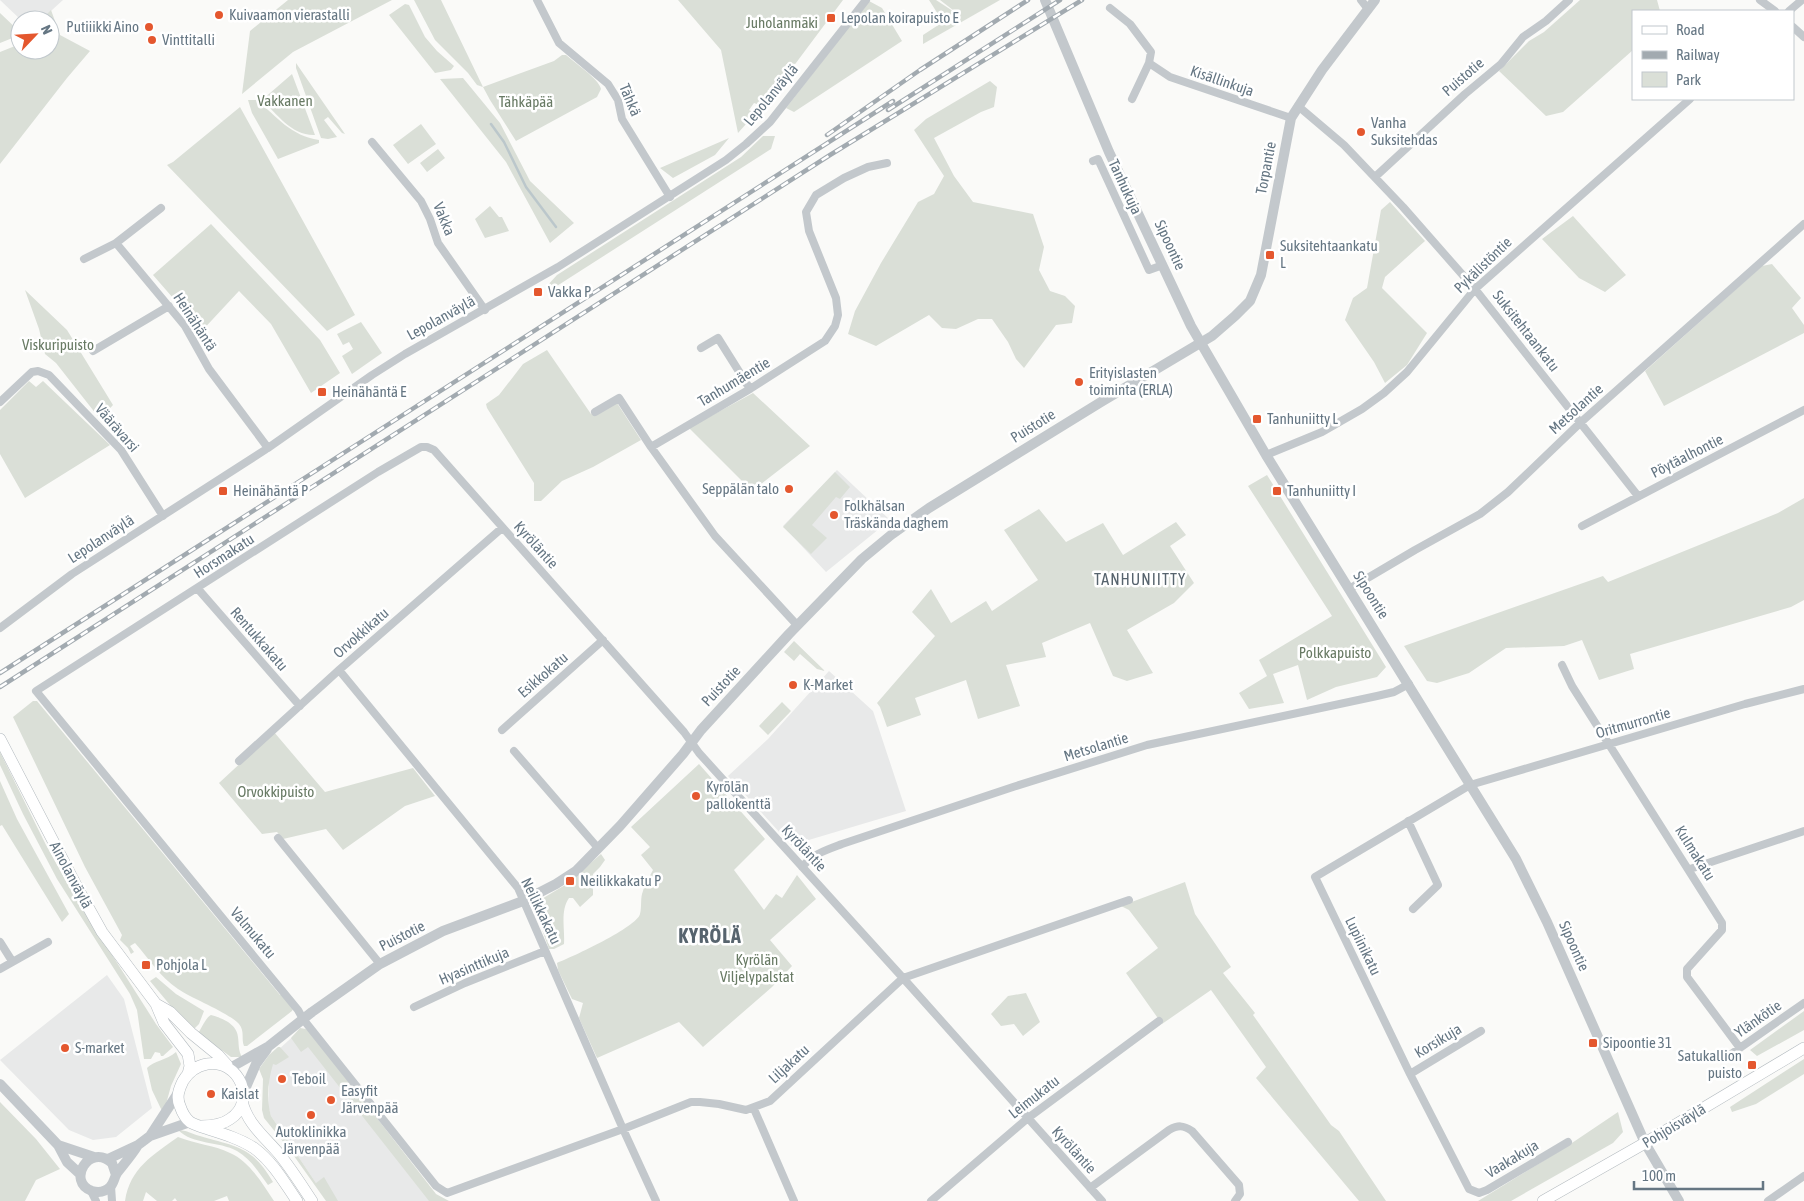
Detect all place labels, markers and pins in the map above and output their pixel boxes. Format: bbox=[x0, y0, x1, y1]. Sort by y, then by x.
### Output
place label: Kuivaamon vierastalli bbox=[229, 6, 350, 23]
marker: Kuivaamon vierastalli bbox=[213, 9, 225, 21]
place label: Lepolan koirapuisto E bbox=[841, 9, 959, 26]
marker: Lepolan koirapuisto E bbox=[825, 12, 837, 24]
place label: Putiiikki Aino bbox=[66, 18, 139, 35]
marker: Putiiikki Aino bbox=[143, 21, 155, 33]
place label: Vinttitalli bbox=[162, 31, 215, 48]
marker: Vinttitalli bbox=[146, 34, 158, 46]
place label: Vanha Suksitehdas bbox=[1371, 114, 1438, 148]
marker: Vanha Suksitehdas bbox=[1355, 126, 1367, 138]
place label: Suksitehtaankatu L bbox=[1280, 237, 1378, 271]
marker: Suksitehtaankatu L bbox=[1264, 249, 1276, 261]
place label: Vakka P bbox=[548, 283, 591, 300]
marker: Vakka P bbox=[532, 286, 544, 298]
place label: Erityislasten toiminta (ERLA) bbox=[1089, 364, 1173, 398]
marker: Erityislasten toiminta (ERLA) bbox=[1073, 376, 1085, 388]
place label: Heinähäntä E bbox=[332, 383, 407, 400]
marker: Heinähäntä E bbox=[316, 386, 328, 398]
place label: Tanhuniitty L bbox=[1267, 410, 1338, 427]
marker: Tanhuniitty L bbox=[1251, 413, 1263, 425]
place label: Seppälän talo bbox=[702, 480, 779, 497]
place label: Heinähäntä P bbox=[233, 482, 308, 499]
place label: Tanhuniitty I bbox=[1287, 482, 1356, 499]
marker: Seppälän talo bbox=[783, 483, 795, 495]
marker: Heinähäntä P bbox=[217, 485, 229, 497]
marker: Tanhuniitty I bbox=[1271, 485, 1283, 497]
place label: Folkhälsan Träskända daghem bbox=[844, 497, 949, 531]
marker: Folkhälsan Träskända daghem bbox=[828, 509, 840, 521]
place label: K-Market bbox=[803, 676, 853, 693]
marker: K-Market bbox=[787, 679, 799, 691]
place label: Kyrölän pallokenttä bbox=[706, 778, 771, 812]
marker: Kyrölän pallokenttä bbox=[690, 790, 702, 802]
place label: Neilikkakatu P bbox=[580, 872, 661, 889]
marker: Neilikkakatu P bbox=[564, 875, 576, 887]
place label: Pohjola L bbox=[156, 956, 207, 973]
marker: Pohjola L bbox=[140, 959, 152, 971]
place label: Sipoontie 31 bbox=[1603, 1034, 1672, 1051]
marker: Sipoontie 31 bbox=[1587, 1037, 1599, 1049]
place label: S-market bbox=[75, 1039, 125, 1056]
marker: S-market bbox=[59, 1042, 71, 1054]
place label: Satukallion puisto bbox=[1678, 1047, 1742, 1081]
marker: Satukallion puisto bbox=[1746, 1059, 1758, 1071]
place label: Teboil bbox=[292, 1070, 326, 1087]
marker: Teboil bbox=[276, 1073, 288, 1085]
place label: Easyfit Järvenpää bbox=[341, 1082, 398, 1116]
place label: Kaislat bbox=[221, 1085, 259, 1102]
marker: Kaislat bbox=[205, 1088, 217, 1100]
marker: Easyfit Järvenpää bbox=[325, 1094, 337, 1106]
marker: Autoklinikka Järvenpää bbox=[305, 1109, 317, 1121]
place label: Autoklinikka Järvenpää bbox=[276, 1123, 346, 1157]

